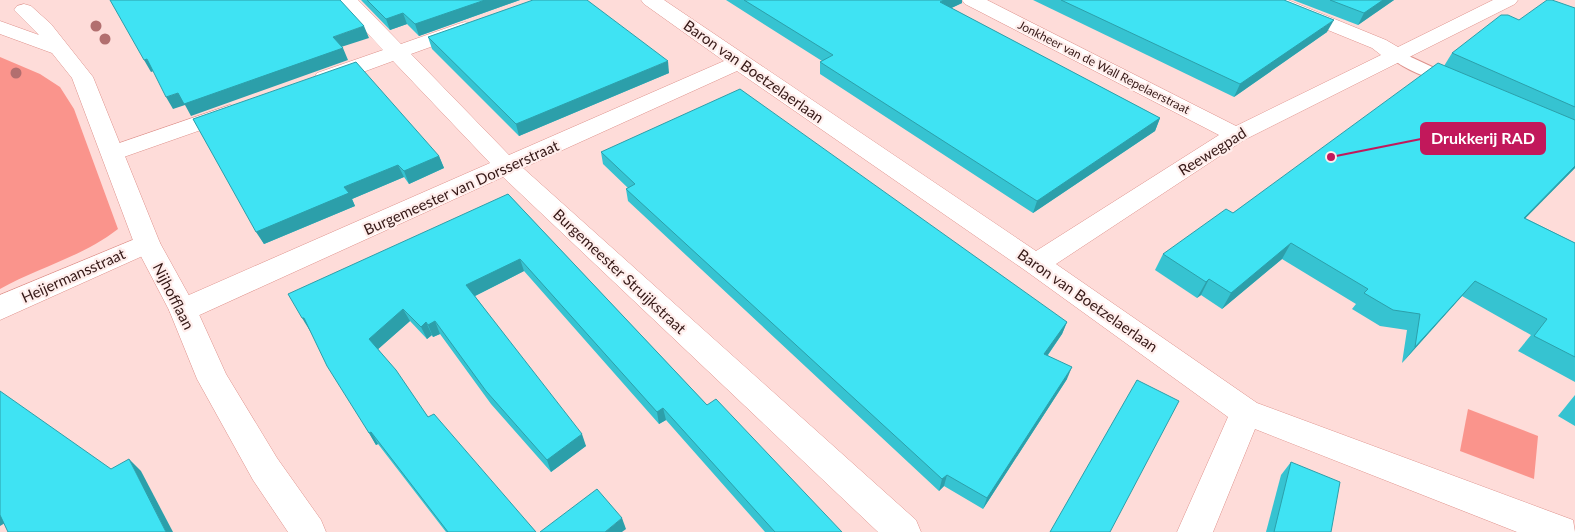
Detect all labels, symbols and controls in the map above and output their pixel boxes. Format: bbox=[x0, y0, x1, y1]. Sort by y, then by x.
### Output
street label: Baron van Boetzelaerlaan bbox=[680, 16, 828, 126]
street label: Jonkheer van de Wall Repelaerstraat bbox=[1016, 17, 1193, 117]
street label: Reewegpad bbox=[1175, 123, 1249, 179]
callout: Drukkerij RAD bbox=[1421, 123, 1545, 154]
text: Drukkerij RAD bbox=[1431, 128, 1535, 147]
street label: Burgemeester van Dorsserstraat bbox=[361, 136, 562, 238]
street label: Burgemeester Struijkstraat bbox=[550, 205, 691, 338]
street label: Heijermansstraat bbox=[18, 244, 128, 306]
street label: Baron van Boetzelaerlaan bbox=[1014, 245, 1162, 355]
street label: Nijhofflaan bbox=[150, 260, 198, 332]

